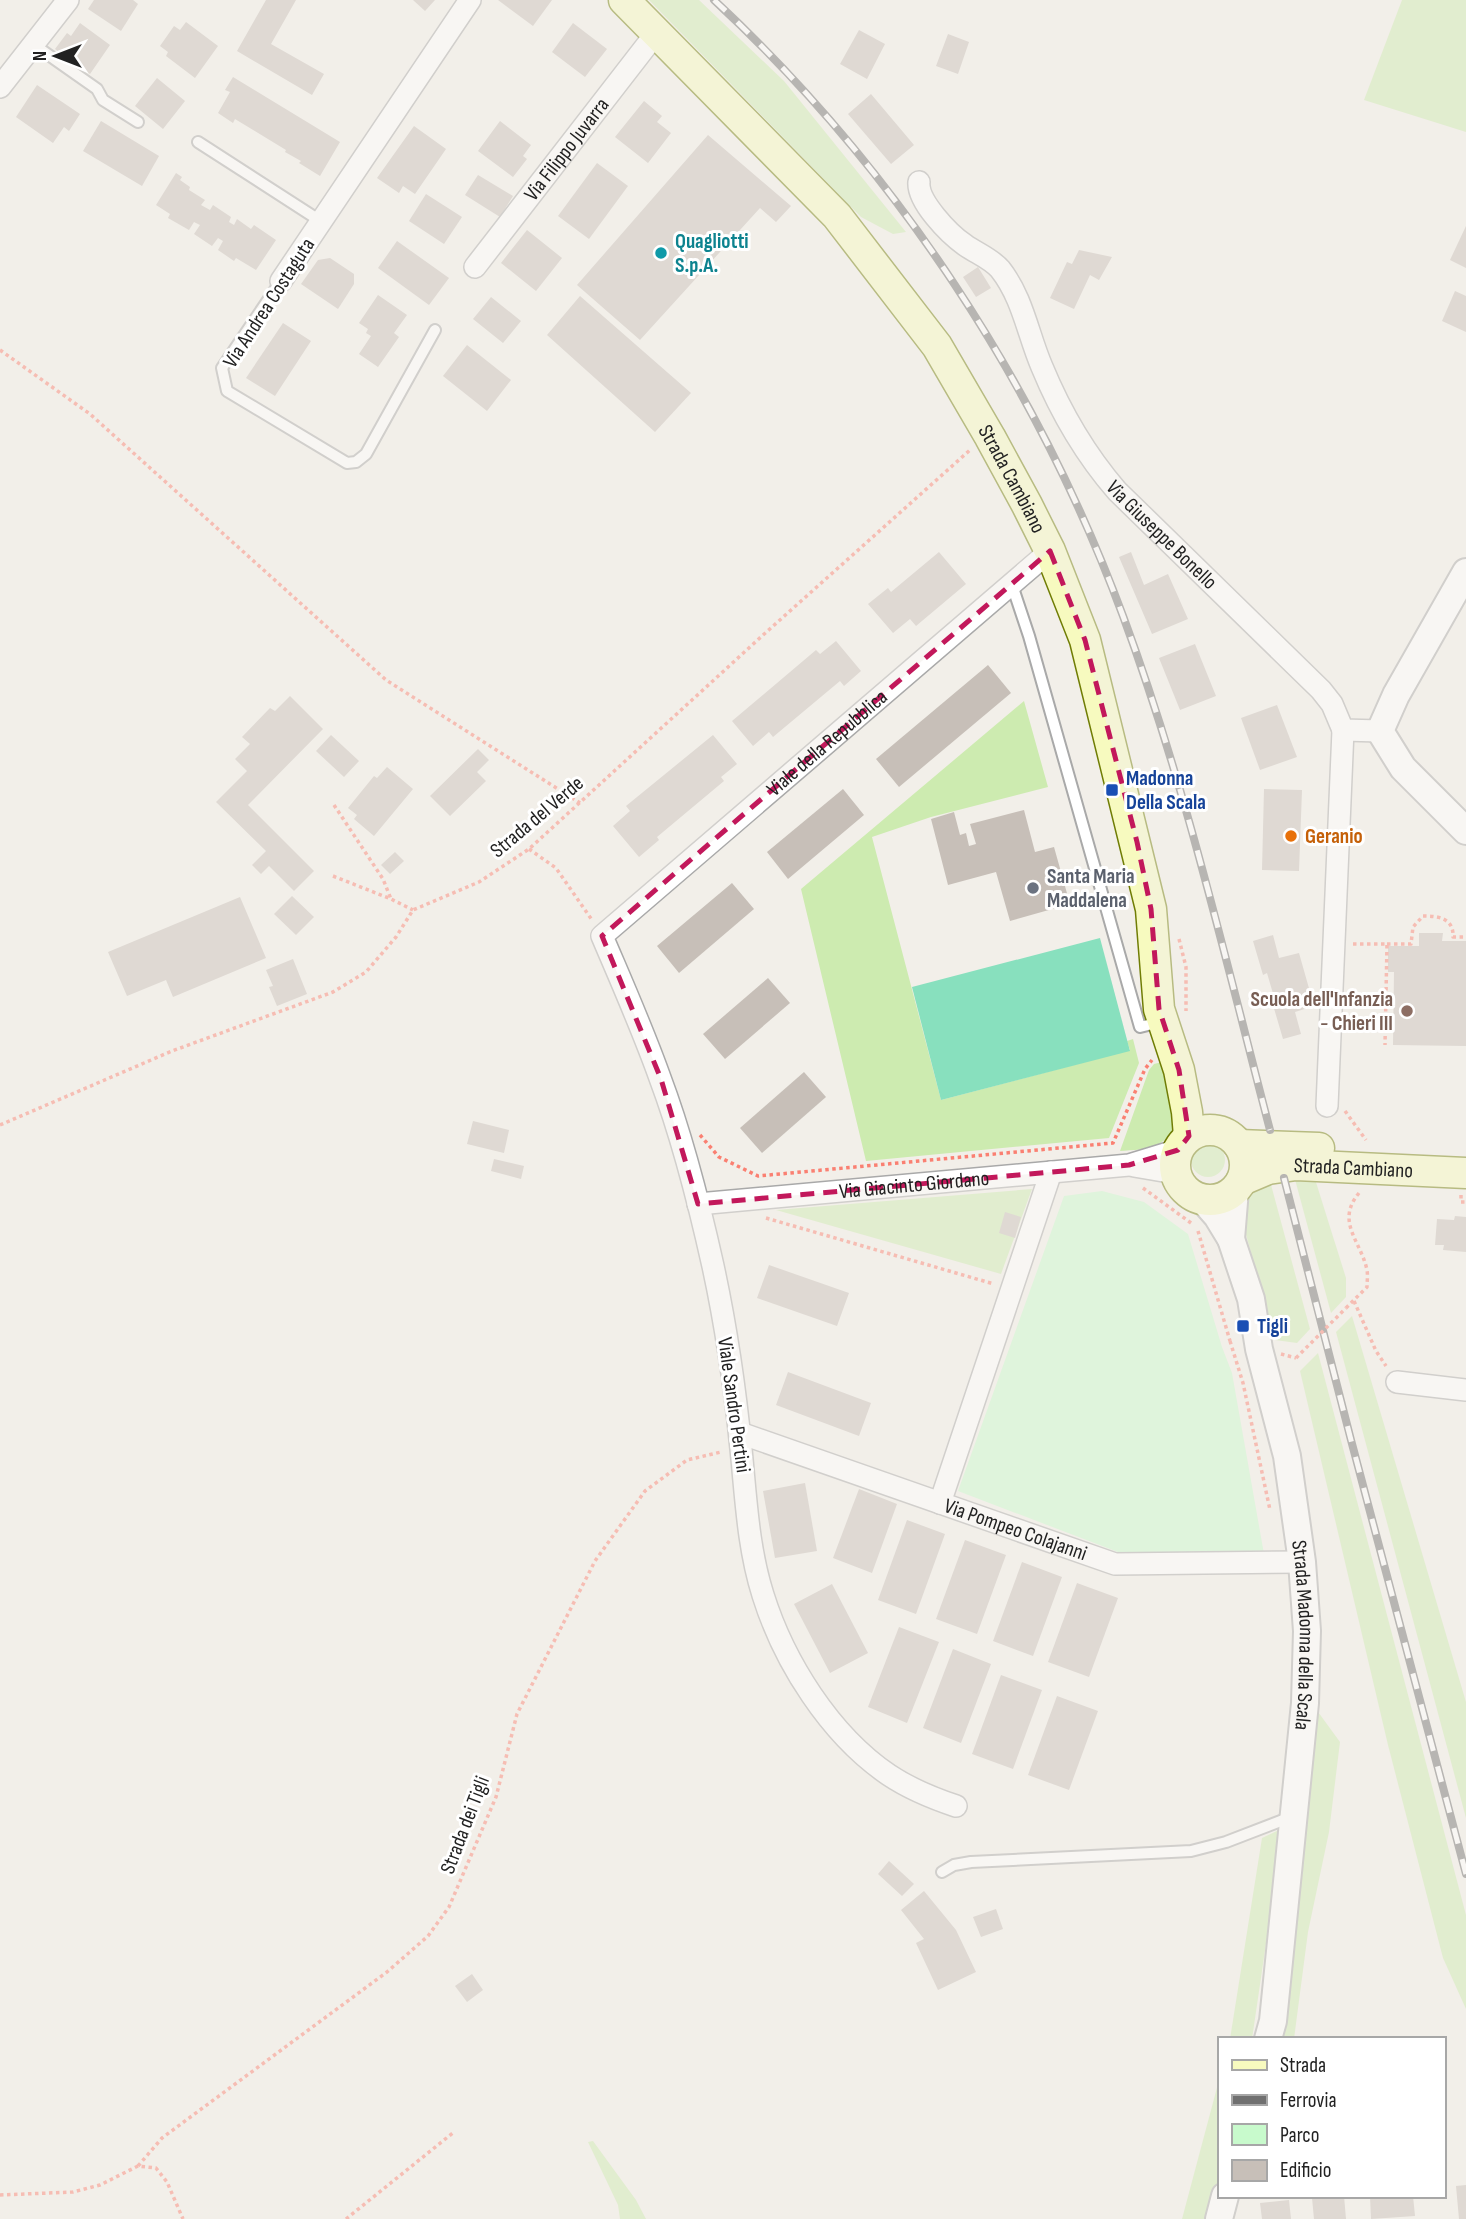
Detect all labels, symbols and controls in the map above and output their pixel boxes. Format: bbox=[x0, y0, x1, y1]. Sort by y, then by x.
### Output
north arrow bbox=[21, 21, 91, 91]
text: N bbox=[29, 51, 52, 61]
street label: Via Filippo Juvarra bbox=[519, 93, 614, 206]
place label: Quagliotti S.p.A. bbox=[675, 229, 749, 278]
street label: Via Andrea Costaguta bbox=[218, 233, 320, 373]
marker: Quagliotti S.p.A. bbox=[653, 245, 669, 261]
street label: Strada Cambiano bbox=[973, 420, 1051, 537]
street label: Via Giuseppe Bonello bbox=[1101, 475, 1223, 594]
street label: Viale della Repubblica bbox=[761, 684, 892, 801]
place label: Madonna Della Scala bbox=[1126, 766, 1206, 815]
street label: Strada del Verde bbox=[485, 771, 589, 863]
marker: Madonna Della Scala bbox=[1104, 782, 1120, 798]
place label: Geranio bbox=[1305, 824, 1363, 849]
marker: Geranio bbox=[1283, 828, 1299, 844]
place label: Santa Maria Maddalena bbox=[1047, 864, 1135, 913]
marker: Santa Maria Maddalena bbox=[1025, 880, 1041, 896]
place label: Scuola dell'Infanzia - Chieri III bbox=[1251, 987, 1393, 1036]
marker: Scuola dell'Infanzia - Chieri III bbox=[1399, 1003, 1415, 1019]
street label: Strada Cambiano bbox=[1293, 1152, 1414, 1183]
street label: Via Giacinto Giordano bbox=[838, 1165, 990, 1204]
place label: Tigli bbox=[1257, 1314, 1288, 1339]
marker: Tigli bbox=[1235, 1318, 1251, 1334]
street label: Viale Sandro Pertini bbox=[712, 1336, 756, 1474]
street label: Via Pompeo Colajanni bbox=[941, 1493, 1090, 1566]
street label: Strada Madonna della Scala bbox=[1287, 1538, 1320, 1731]
street label: Strada dei Tigli bbox=[435, 1773, 495, 1877]
legend bbox=[1218, 2037, 1445, 2198]
text: Strada bbox=[1280, 2053, 1326, 2078]
text: Ferrovia bbox=[1280, 2088, 1337, 2113]
text: Parco bbox=[1280, 2123, 1319, 2148]
text: Edificio bbox=[1280, 2158, 1331, 2183]

